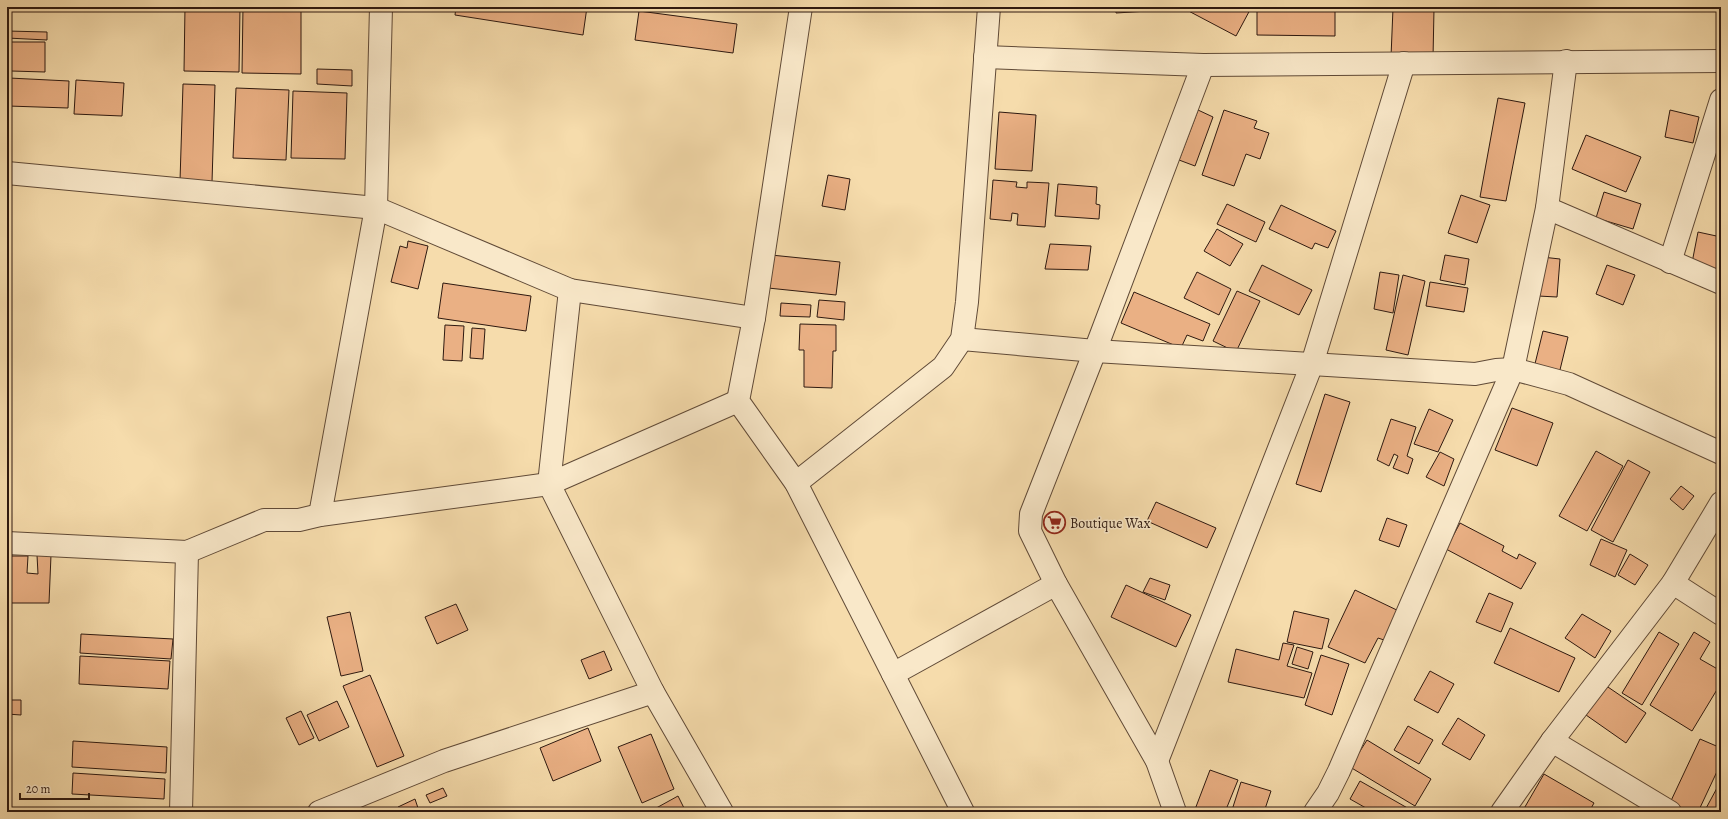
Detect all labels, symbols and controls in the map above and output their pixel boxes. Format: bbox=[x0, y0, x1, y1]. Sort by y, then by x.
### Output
supermarket icon: Boutique Wax bbox=[1042, 510, 1068, 536]
place label: Boutique Wax bbox=[1070, 514, 1151, 533]
scale bar bbox=[20, 775, 89, 801]
text: 20 m bbox=[26, 781, 50, 797]

